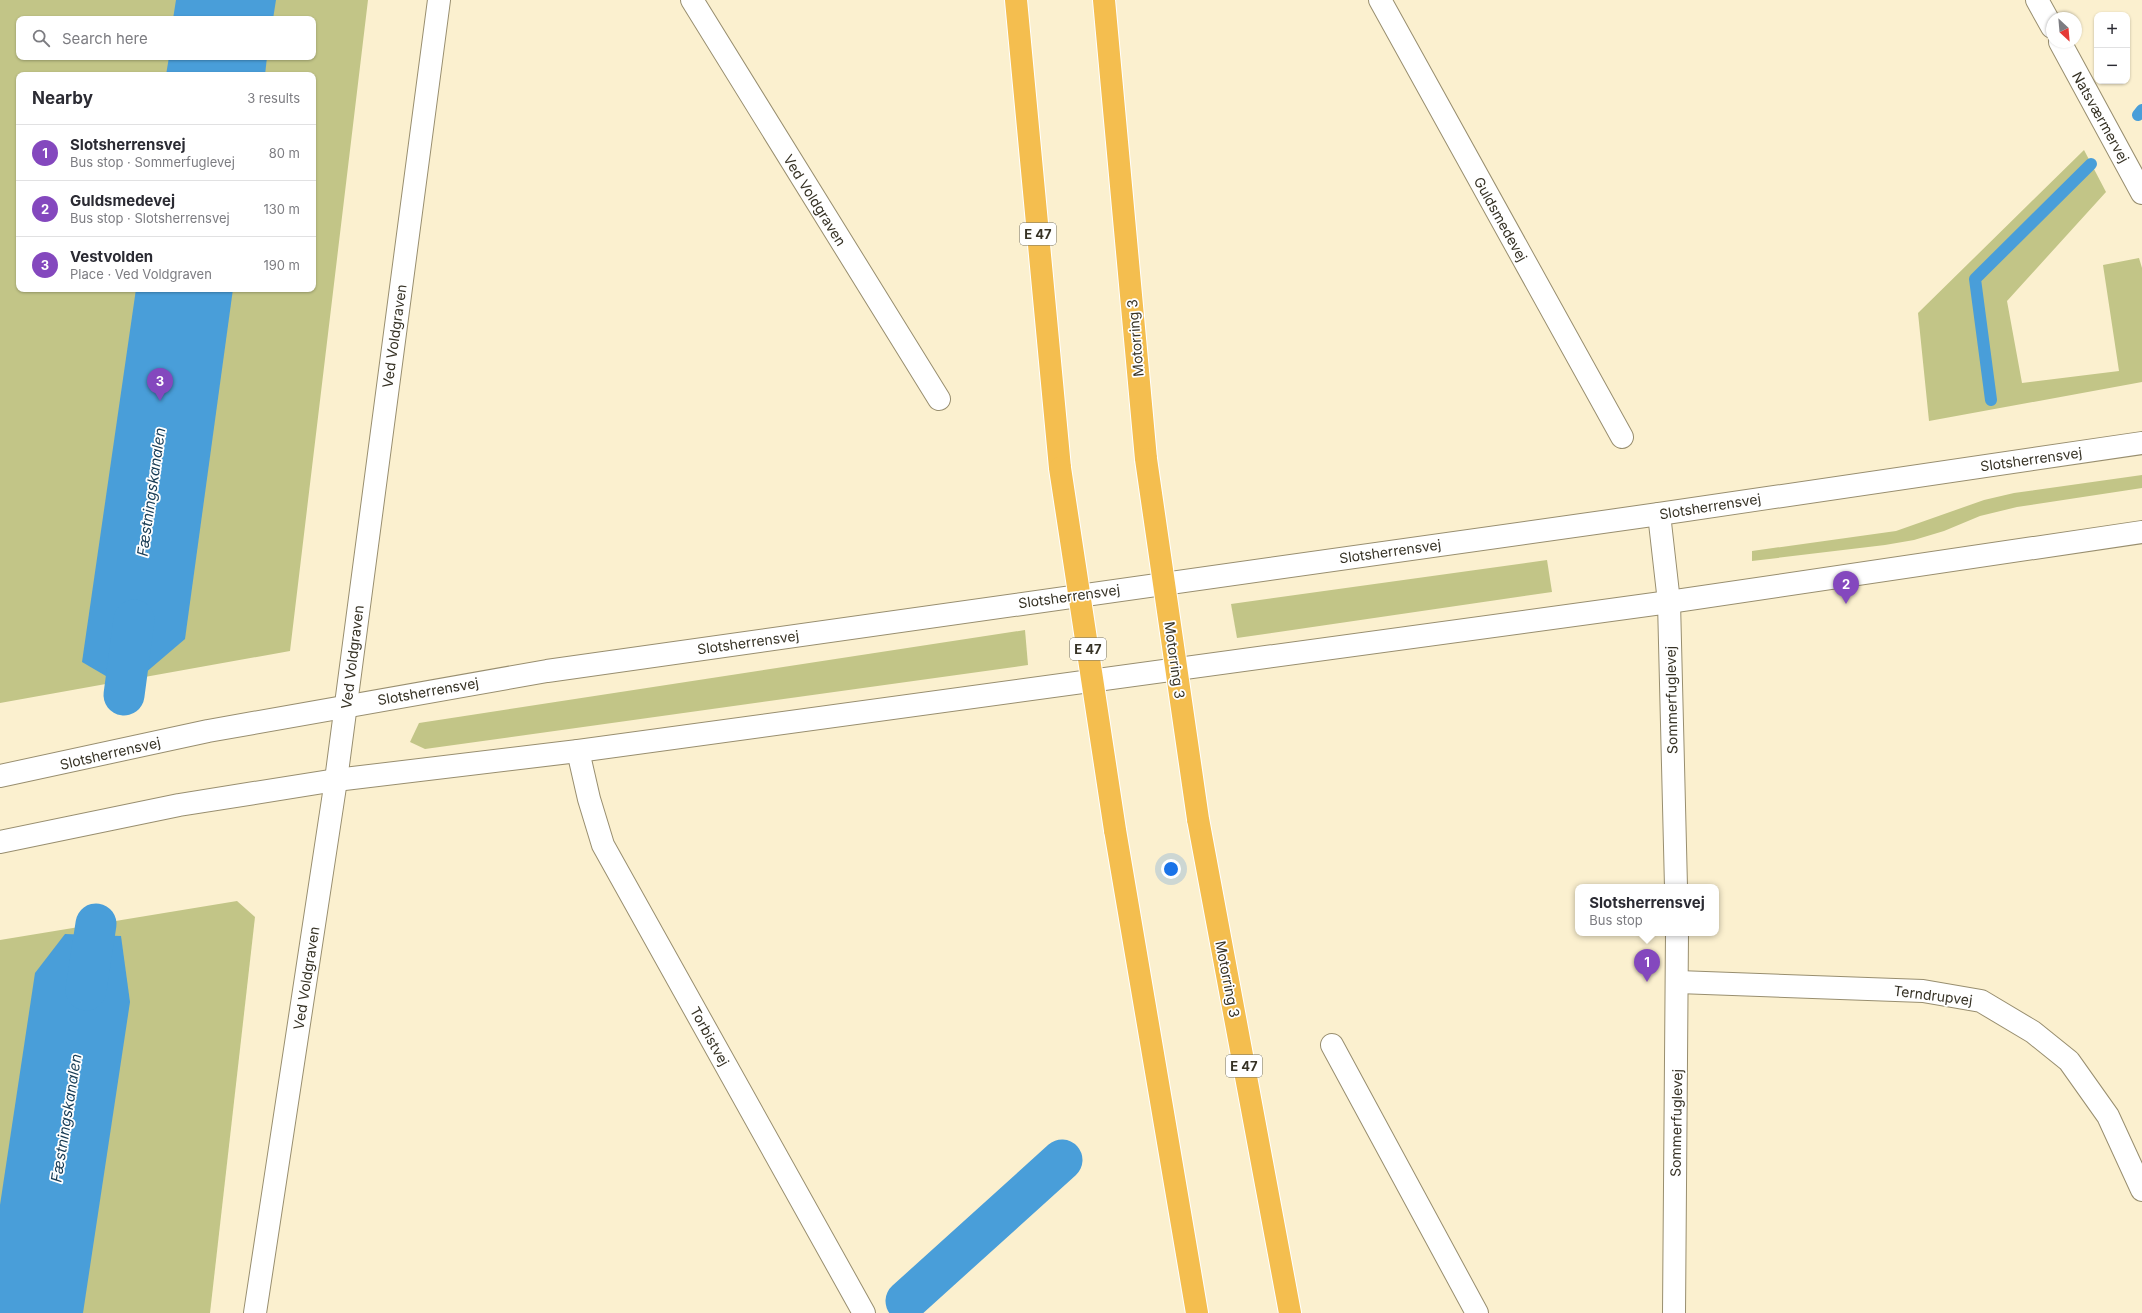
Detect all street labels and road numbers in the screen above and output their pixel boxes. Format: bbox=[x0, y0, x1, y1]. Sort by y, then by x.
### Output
street label: Natsværmervej bbox=[2069, 69, 2133, 165]
street label: Ved Voldgraven bbox=[780, 151, 850, 249]
street label: Guldsmedevej bbox=[1471, 174, 1531, 264]
road number: E 47 bbox=[1020, 223, 1056, 245]
street label: Ved Voldgraven bbox=[378, 283, 410, 389]
street label: Motorring 3 bbox=[1123, 299, 1147, 377]
street label: Slotsherrensvej bbox=[1979, 443, 2083, 475]
street label: Slotsherrensvej bbox=[1658, 490, 1762, 522]
street label: Slotsherrensvej bbox=[1338, 535, 1442, 567]
street label: Slotsherrensvej bbox=[1017, 580, 1121, 612]
street label: Ved Voldgraven bbox=[337, 604, 367, 710]
street label: Motorring 3 bbox=[1161, 620, 1189, 700]
street label: Slotsherrensvej bbox=[696, 626, 800, 658]
road number: E 47 bbox=[1070, 638, 1106, 660]
street label: Sommerfuglevej bbox=[1662, 646, 1680, 754]
street label: Slotsherrensvej bbox=[376, 674, 480, 708]
street label: Slotsherrensvej bbox=[58, 733, 162, 773]
street label: Ved Voldgraven bbox=[289, 925, 323, 1031]
street label: Motorring 3 bbox=[1212, 939, 1244, 1019]
street label: Terndrupvej bbox=[1893, 982, 1973, 1008]
street label: Torbistvej bbox=[687, 1003, 733, 1069]
road number: E 47 bbox=[1226, 1055, 1262, 1077]
street label: Sommerfuglevej bbox=[1667, 1069, 1685, 1177]

